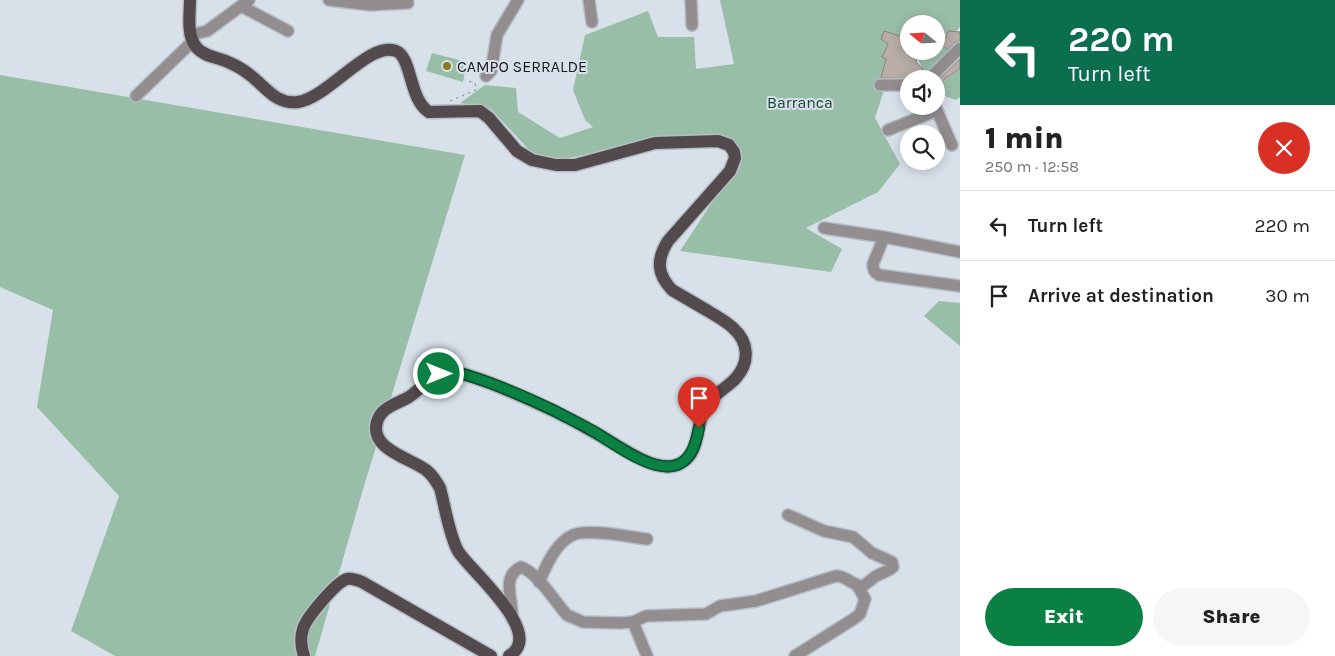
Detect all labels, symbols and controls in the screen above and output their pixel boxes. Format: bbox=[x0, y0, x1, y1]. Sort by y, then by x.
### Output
north arrow bbox=[900, 15, 945, 60]
map controls bbox=[900, 15, 945, 170]
text: 220 m bbox=[1068, 19, 1175, 60]
icon: left bbox=[985, 20, 1050, 85]
place label: CAMPO SERRALDE bbox=[457, 57, 587, 76]
marker: CAMPO SERRALDE bbox=[441, 60, 453, 72]
text: Turn left bbox=[1068, 61, 1151, 87]
button: sound bbox=[900, 70, 945, 115]
park label: Barranca bbox=[767, 93, 833, 112]
text: 1 min bbox=[985, 120, 1064, 156]
button: close bbox=[1258, 122, 1310, 174]
button: search bbox=[900, 125, 945, 170]
text: 250 m · 12:58 bbox=[985, 157, 1079, 176]
icon: left bbox=[985, 212, 1013, 240]
text: Turn left bbox=[1028, 215, 1103, 237]
text: 220 m bbox=[1254, 215, 1310, 237]
icon: arrive bbox=[985, 282, 1013, 310]
text: Arrive at destination bbox=[1028, 285, 1214, 307]
text: 30 m bbox=[1265, 285, 1310, 307]
position arrow bbox=[412, 347, 464, 399]
pin bbox=[678, 377, 720, 428]
icon: arrive bbox=[685, 384, 713, 412]
button: Exit bbox=[985, 588, 1143, 646]
button: Share bbox=[1153, 588, 1310, 646]

